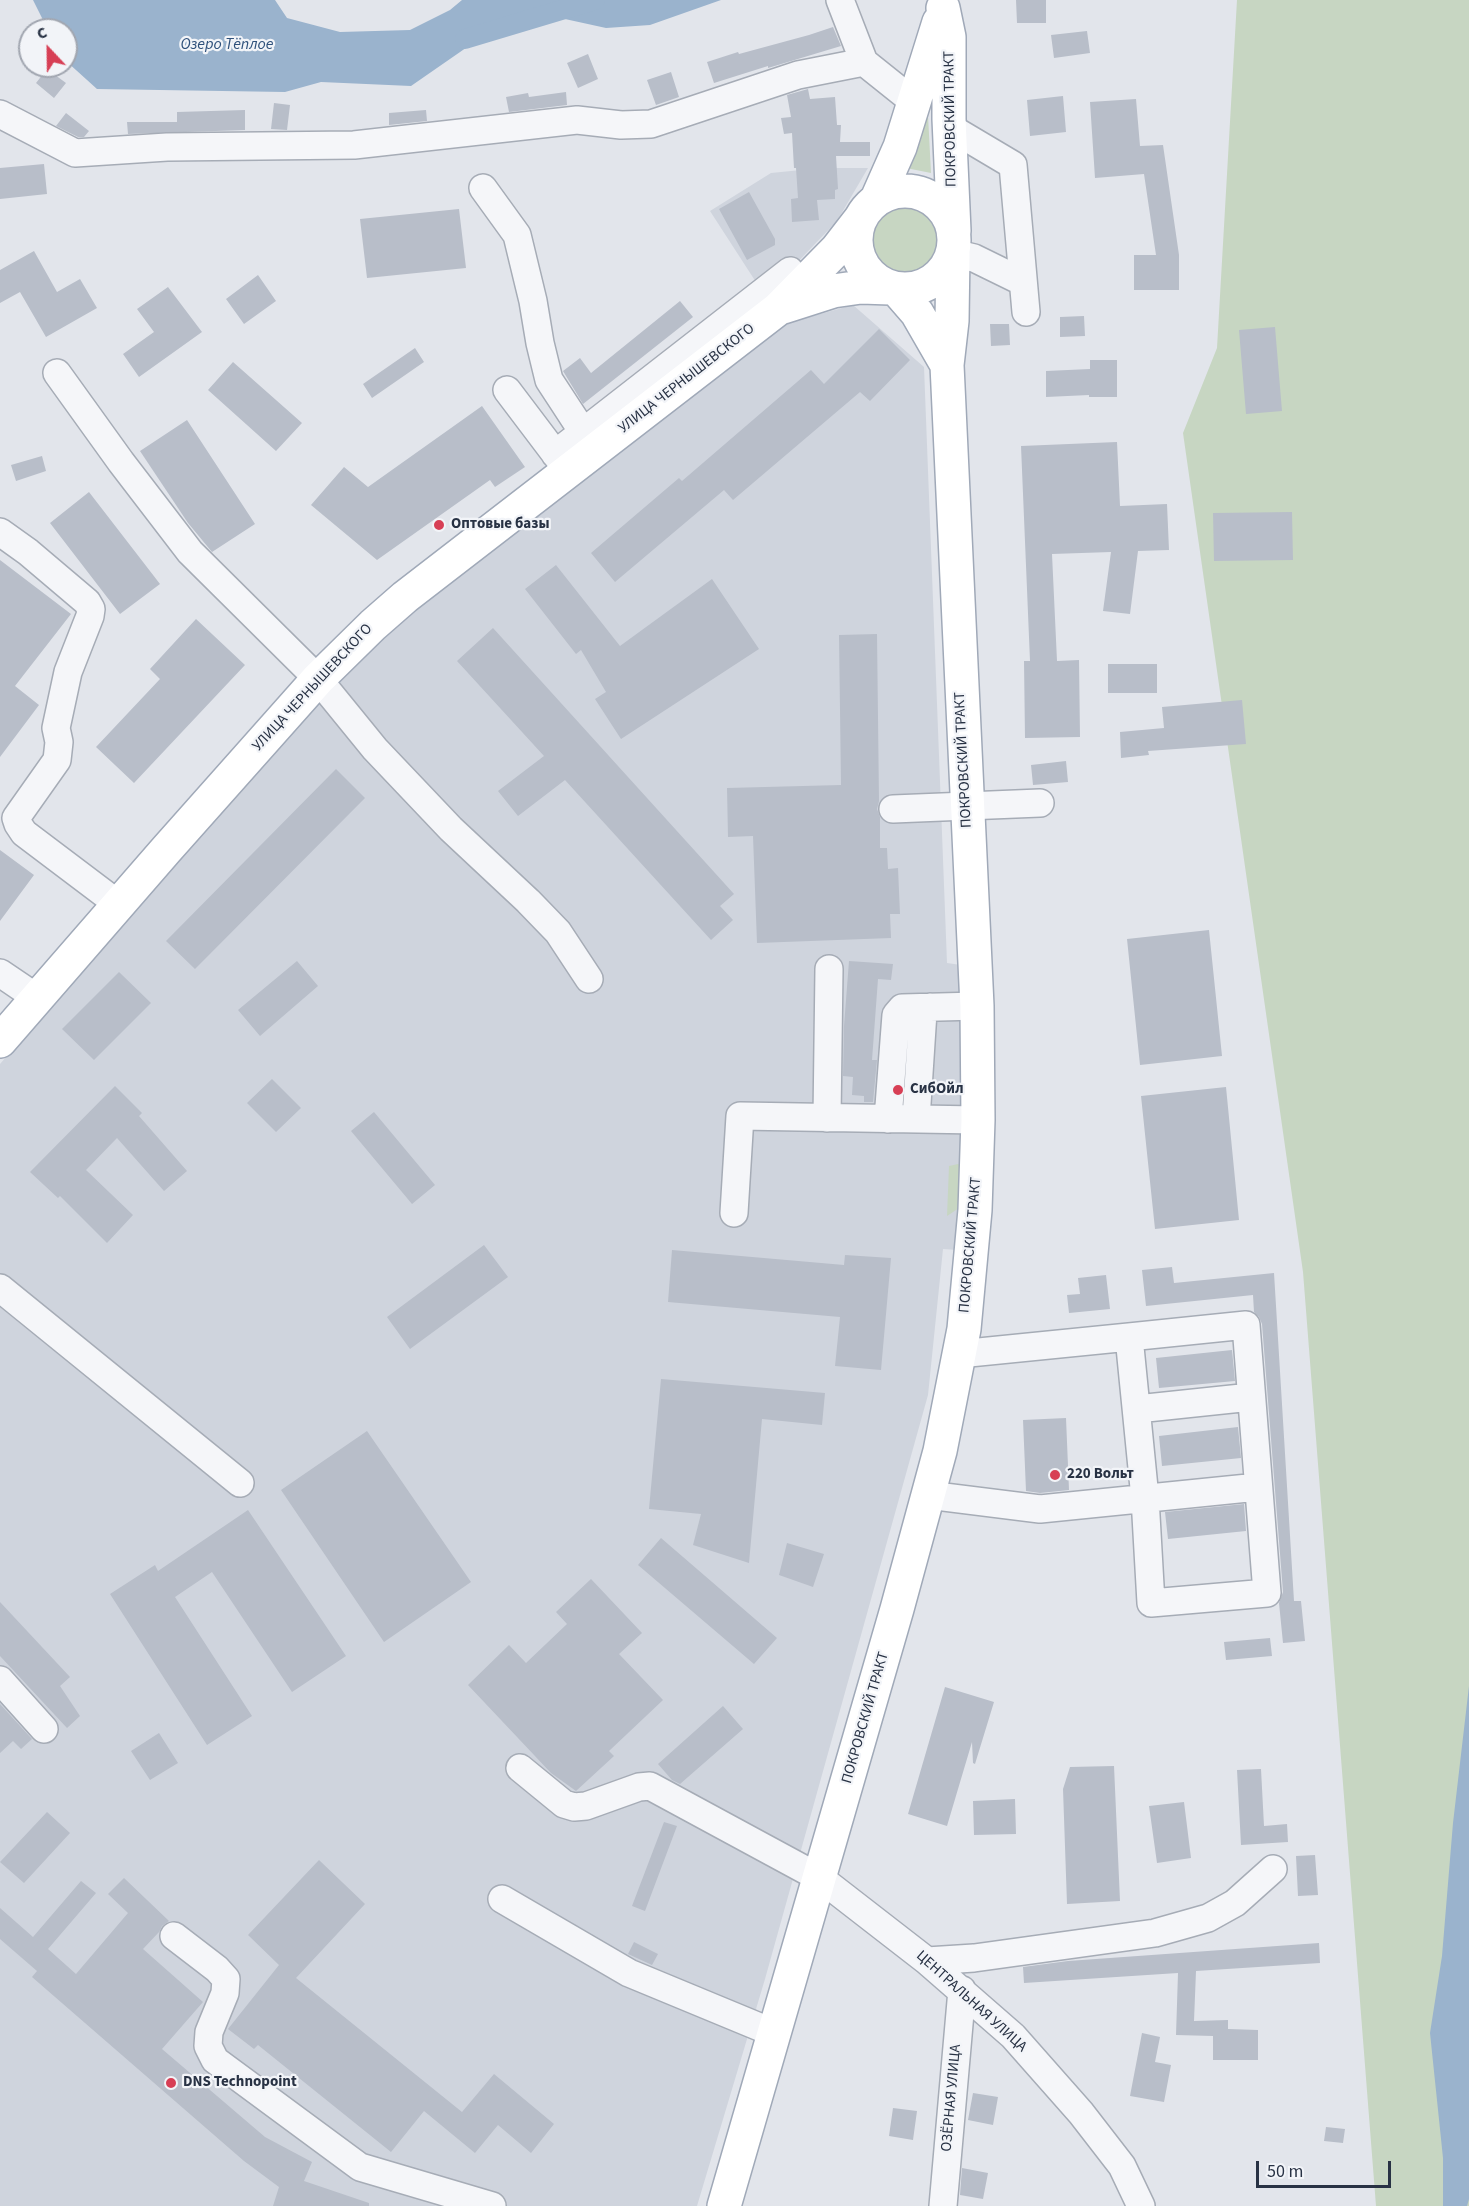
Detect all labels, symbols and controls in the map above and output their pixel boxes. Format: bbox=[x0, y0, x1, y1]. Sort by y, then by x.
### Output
north arrow bbox=[18, 18, 78, 78]
text: С bbox=[34, 21, 50, 45]
water label: Озеро Тёплое bbox=[180, 35, 274, 55]
street label: ПОКРОВСКИЙ ТРАКТ bbox=[941, 51, 961, 187]
street label: УЛИЦА ЧЕРНЫШЕВСКОГО bbox=[615, 320, 759, 438]
place label: Оптовые базы bbox=[451, 516, 549, 534]
marker: Оптовые базы bbox=[432, 518, 446, 532]
street label: УЛИЦА ЧЕРНЫШЕВСКОГО bbox=[249, 620, 377, 756]
street label: ПОКРОВСКИЙ ТРАКТ bbox=[951, 692, 977, 828]
place label: СибОйл bbox=[910, 1081, 963, 1099]
marker: СибОйл bbox=[891, 1083, 905, 1097]
street label: ПОКРОВСКИЙ ТРАКТ bbox=[956, 1176, 986, 1314]
place label: 220 Вольт bbox=[1067, 1466, 1134, 1484]
marker: 220 Вольт bbox=[1048, 1468, 1062, 1482]
street label: ПОКРОВСКИЙ ТРАКТ bbox=[839, 1650, 893, 1786]
street label: ЦЕНТРАЛЬНАЯ УЛИЦА bbox=[912, 1947, 1030, 2057]
street label: ОЗЁРНАЯ УЛИЦА bbox=[938, 2044, 966, 2152]
place label: DNS Technopoint bbox=[183, 2074, 297, 2092]
marker: DNS Technopoint bbox=[164, 2076, 178, 2090]
scale bar bbox=[1259, 2149, 1394, 2187]
text: 50 m bbox=[1267, 2159, 1303, 2184]

